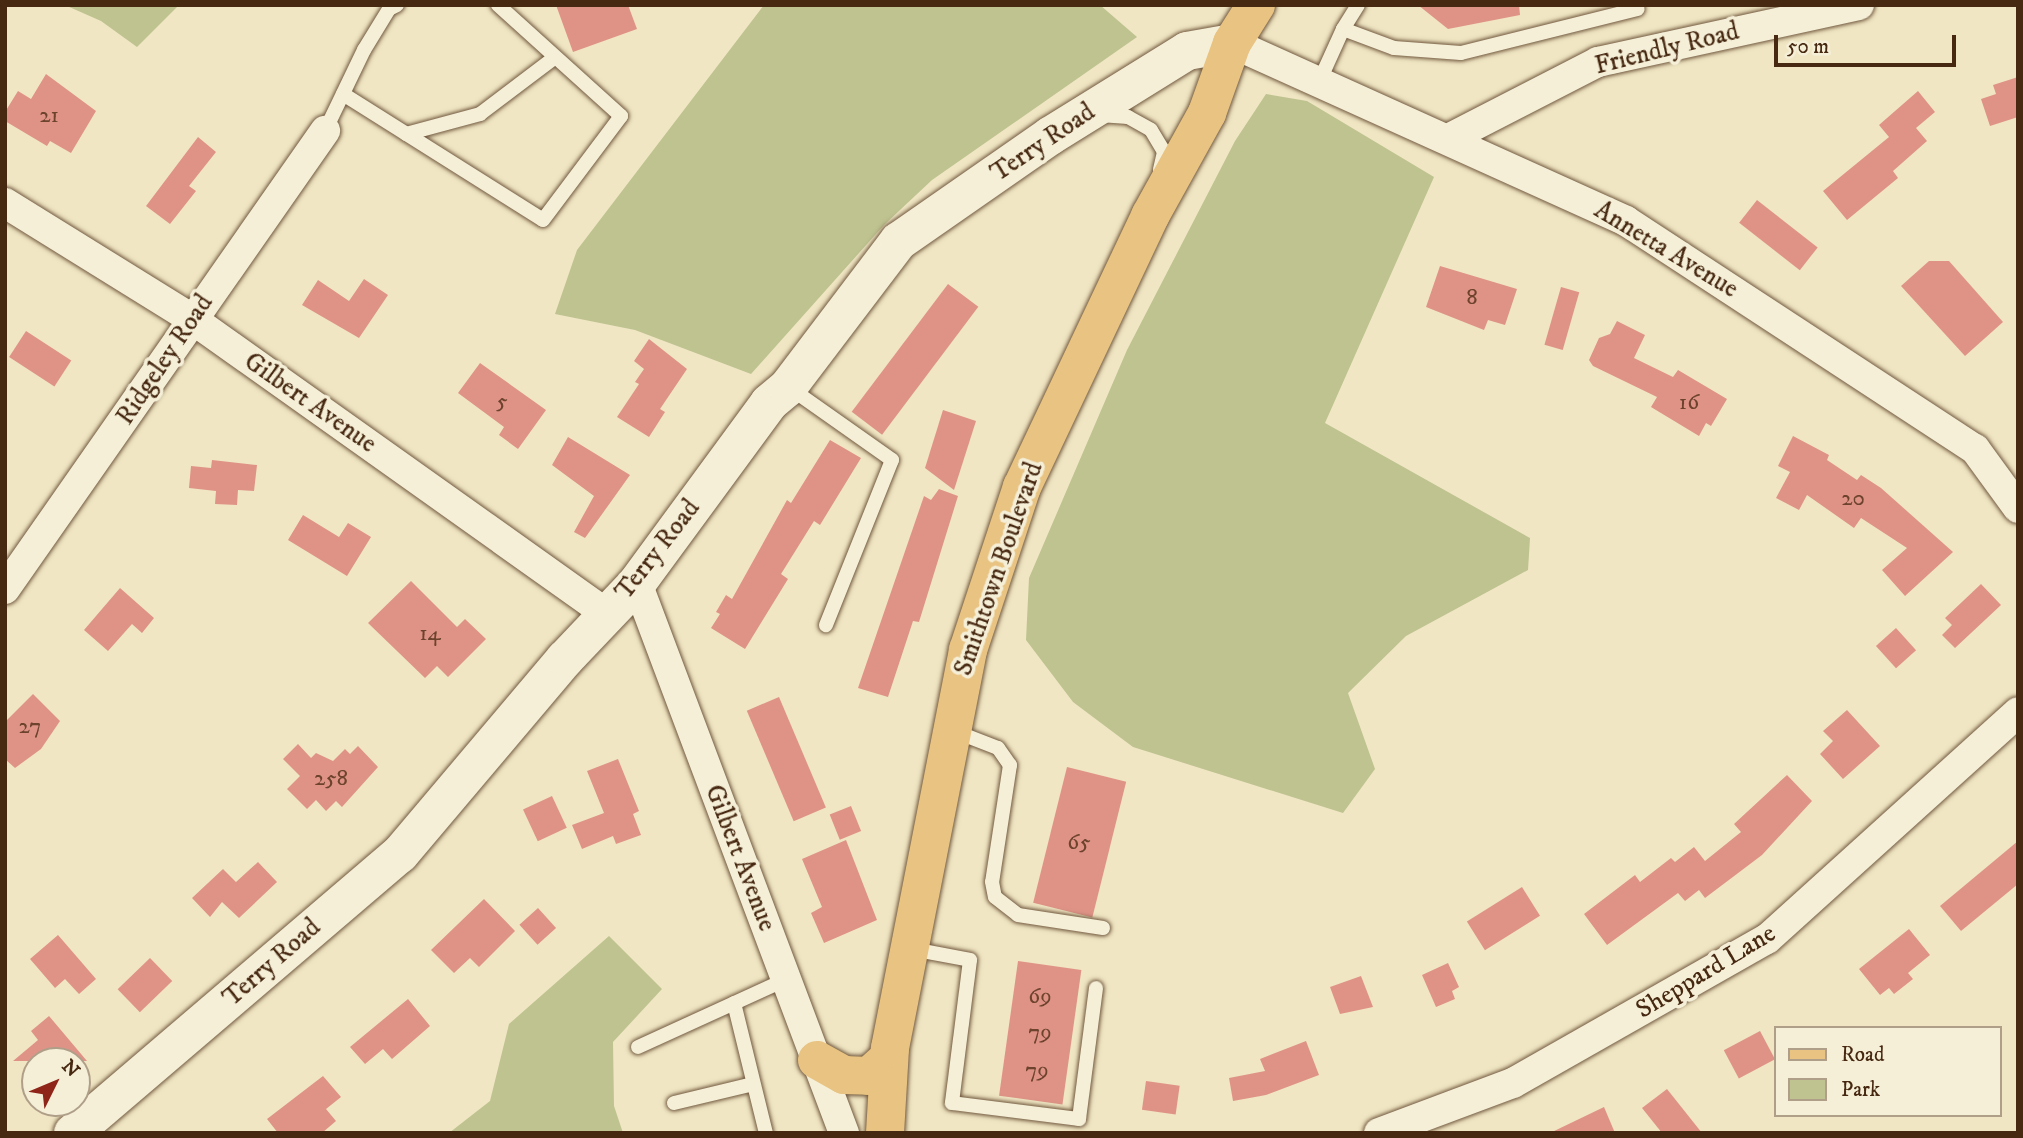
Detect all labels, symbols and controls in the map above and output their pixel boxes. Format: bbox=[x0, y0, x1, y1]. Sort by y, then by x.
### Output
street label: Friendly Road bbox=[1592, 16, 1742, 82]
scale bar bbox=[1778, 21, 1960, 65]
text: 50 m bbox=[1787, 34, 1829, 60]
street label: Terry Road bbox=[985, 97, 1101, 189]
house number: 21 bbox=[39, 102, 59, 130]
street label: Annetta Avenue bbox=[1588, 195, 1744, 305]
house number: 8 bbox=[1466, 284, 1478, 312]
street label: Ridgeley Road bbox=[110, 289, 220, 431]
street label: Gilbert Avenue bbox=[238, 346, 382, 460]
house number: 5 bbox=[496, 388, 508, 416]
house number: 16 bbox=[1679, 389, 1699, 417]
street label: Smithtown Boulevard bbox=[948, 458, 1050, 680]
house number: 20 bbox=[1841, 485, 1865, 513]
street label: Terry Road bbox=[609, 494, 707, 606]
house number: 14 bbox=[419, 620, 441, 648]
house number: 27 bbox=[19, 713, 41, 741]
house number: 258 bbox=[314, 765, 348, 793]
street label: Gilbert Avenue bbox=[698, 780, 782, 936]
house number: 65 bbox=[1067, 829, 1091, 857]
street label: Terry Road bbox=[217, 912, 327, 1014]
street label: Sheppard Lane bbox=[1631, 918, 1781, 1026]
house number: 69 bbox=[1028, 983, 1052, 1011]
house number: 79 bbox=[1028, 1019, 1052, 1047]
legend bbox=[1774, 1026, 2002, 1117]
text: Road bbox=[1841, 1042, 1885, 1068]
north arrow bbox=[21, 1047, 91, 1117]
text: N bbox=[57, 1055, 84, 1082]
house number: 79 bbox=[1025, 1057, 1049, 1085]
text: Park bbox=[1841, 1077, 1880, 1103]

